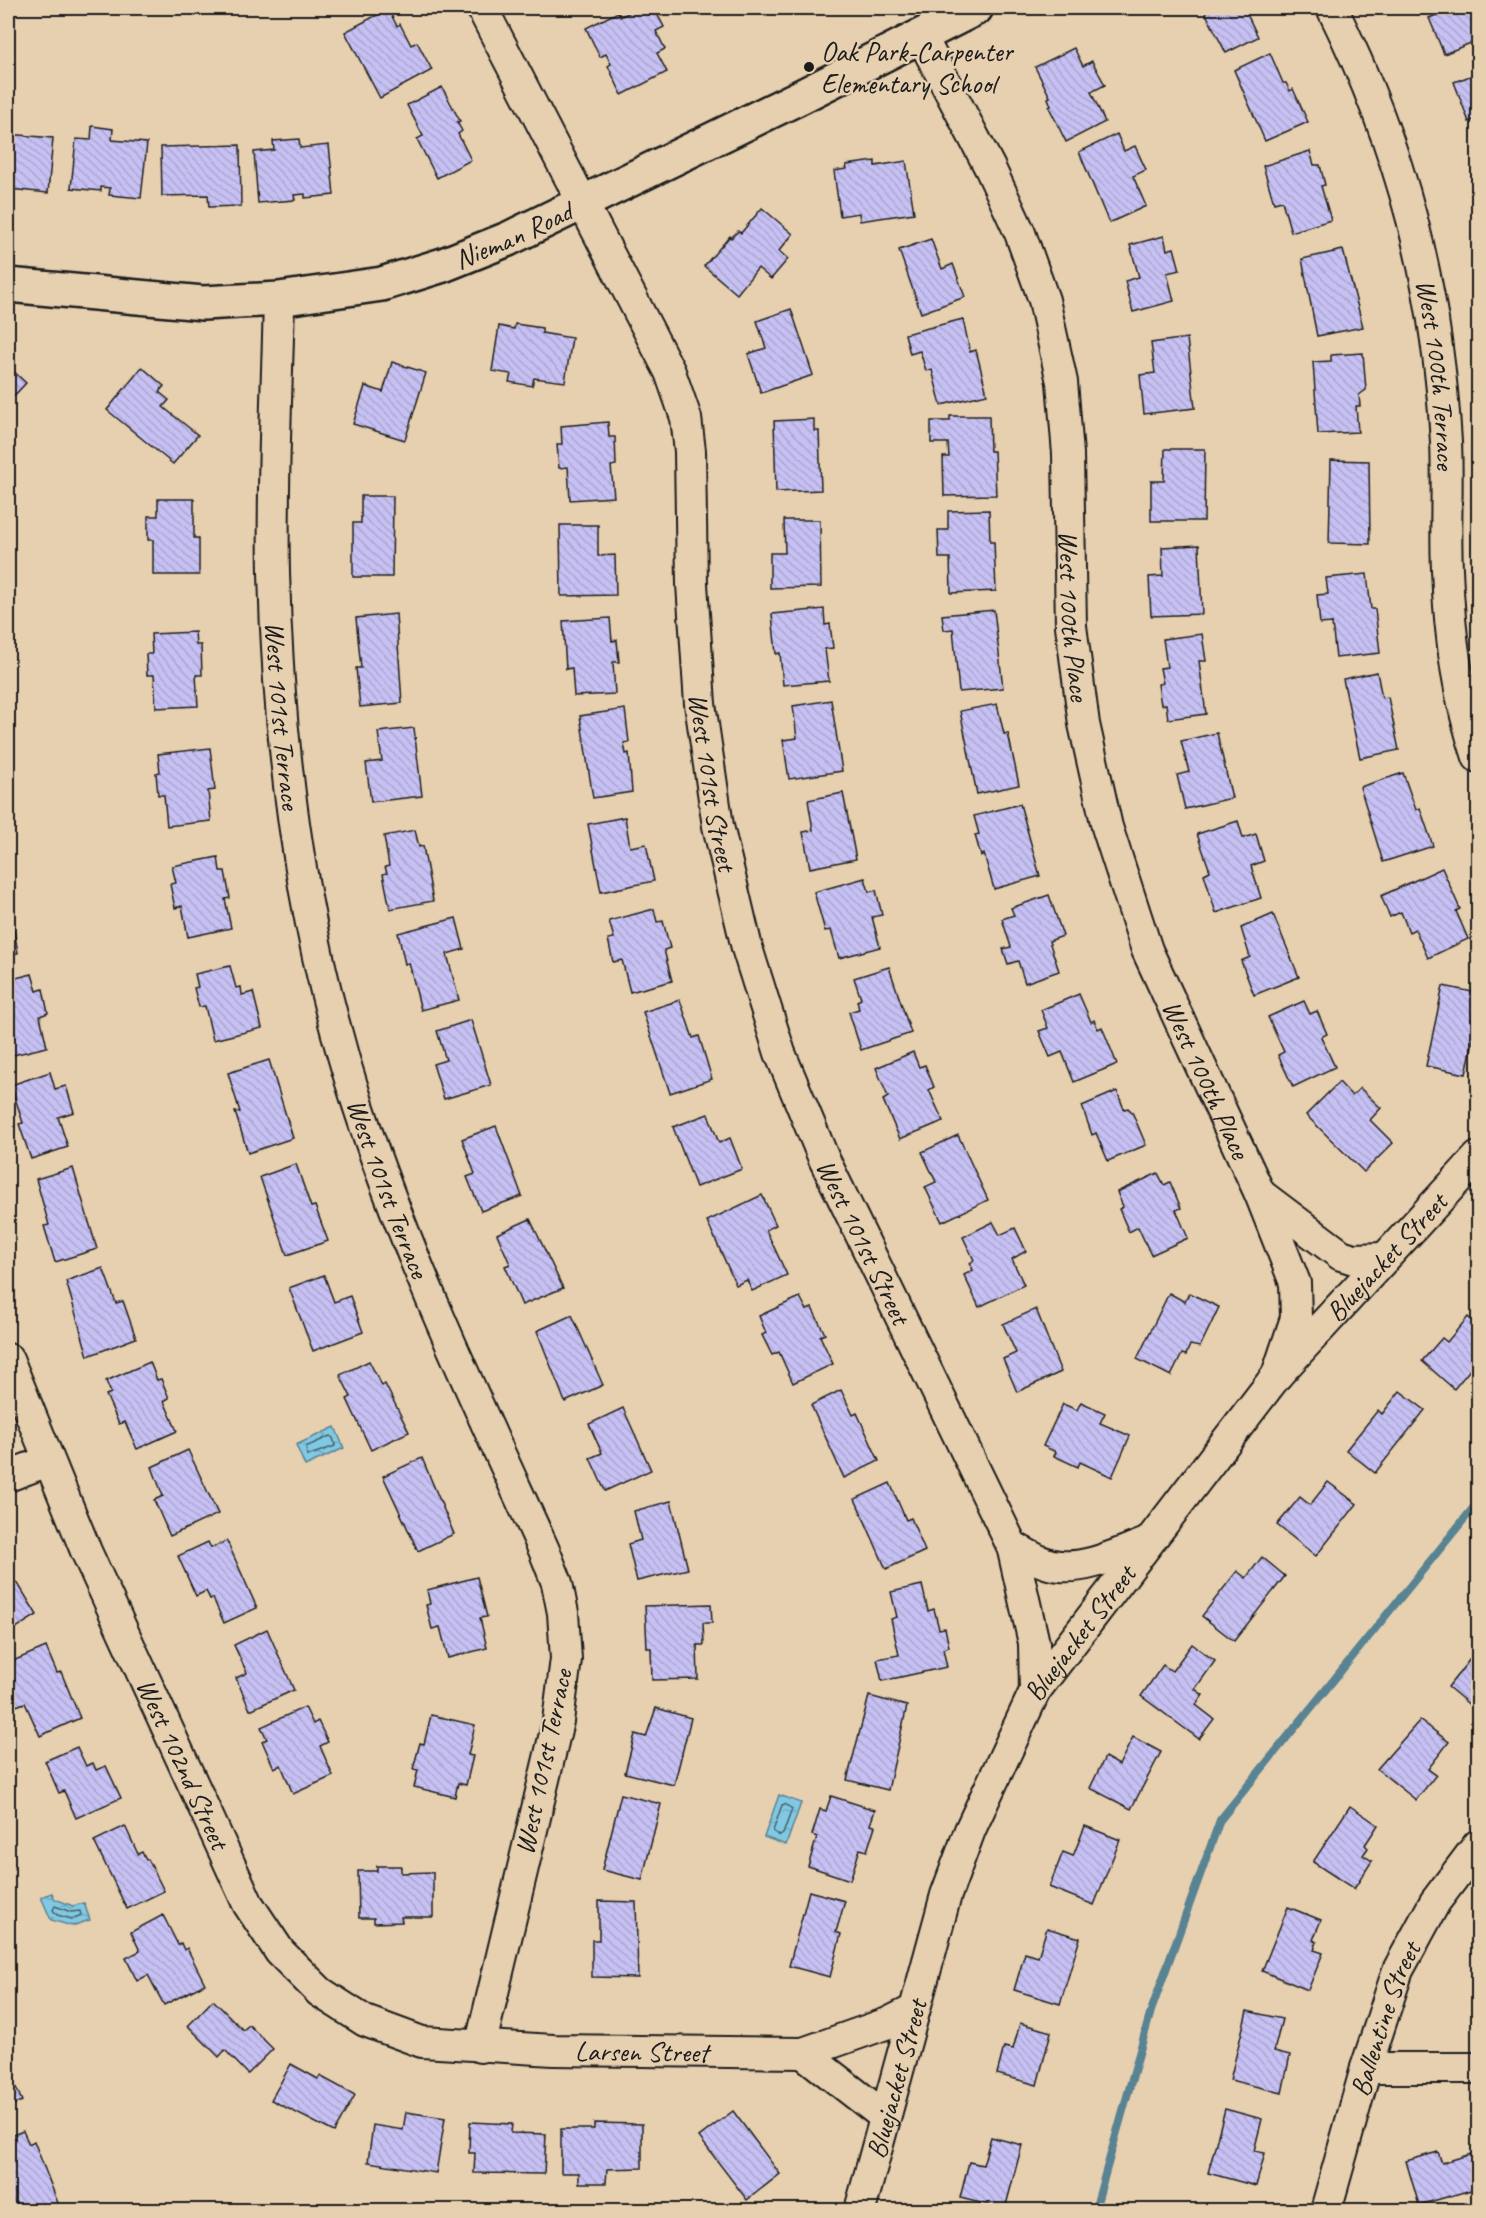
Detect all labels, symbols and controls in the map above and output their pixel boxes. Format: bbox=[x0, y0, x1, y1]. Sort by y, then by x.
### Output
place label: Oak Park-Carpenter Elementary School bbox=[821, 34, 1015, 101]
marker: Oak Park-Carpenter Elementary School bbox=[802, 60, 816, 74]
street label: Nieman Road bbox=[449, 191, 581, 276]
street label: West 100th Terrace bbox=[1409, 276, 1464, 472]
street label: West 100th Place bbox=[1052, 530, 1099, 705]
street label: West 101st Terrace bbox=[258, 621, 310, 813]
street label: West 101st Street bbox=[682, 692, 746, 877]
street label: West 100th Place bbox=[1155, 994, 1259, 1166]
street label: West 101st Terrace bbox=[340, 1094, 439, 1285]
street label: West 101st Street bbox=[809, 1153, 920, 1332]
street label: Bluejacket Street bbox=[1318, 1183, 1456, 1329]
street label: Bluejacket Street bbox=[1015, 1556, 1144, 1706]
street label: West 101st Terrace bbox=[506, 1664, 580, 1858]
street label: West 102nd Street bbox=[129, 1673, 239, 1857]
street label: Ballentine Street bbox=[1341, 1933, 1429, 2100]
street label: Bluejacket Street bbox=[857, 1993, 935, 2162]
street label: Larsen Street bbox=[575, 2033, 712, 2069]

